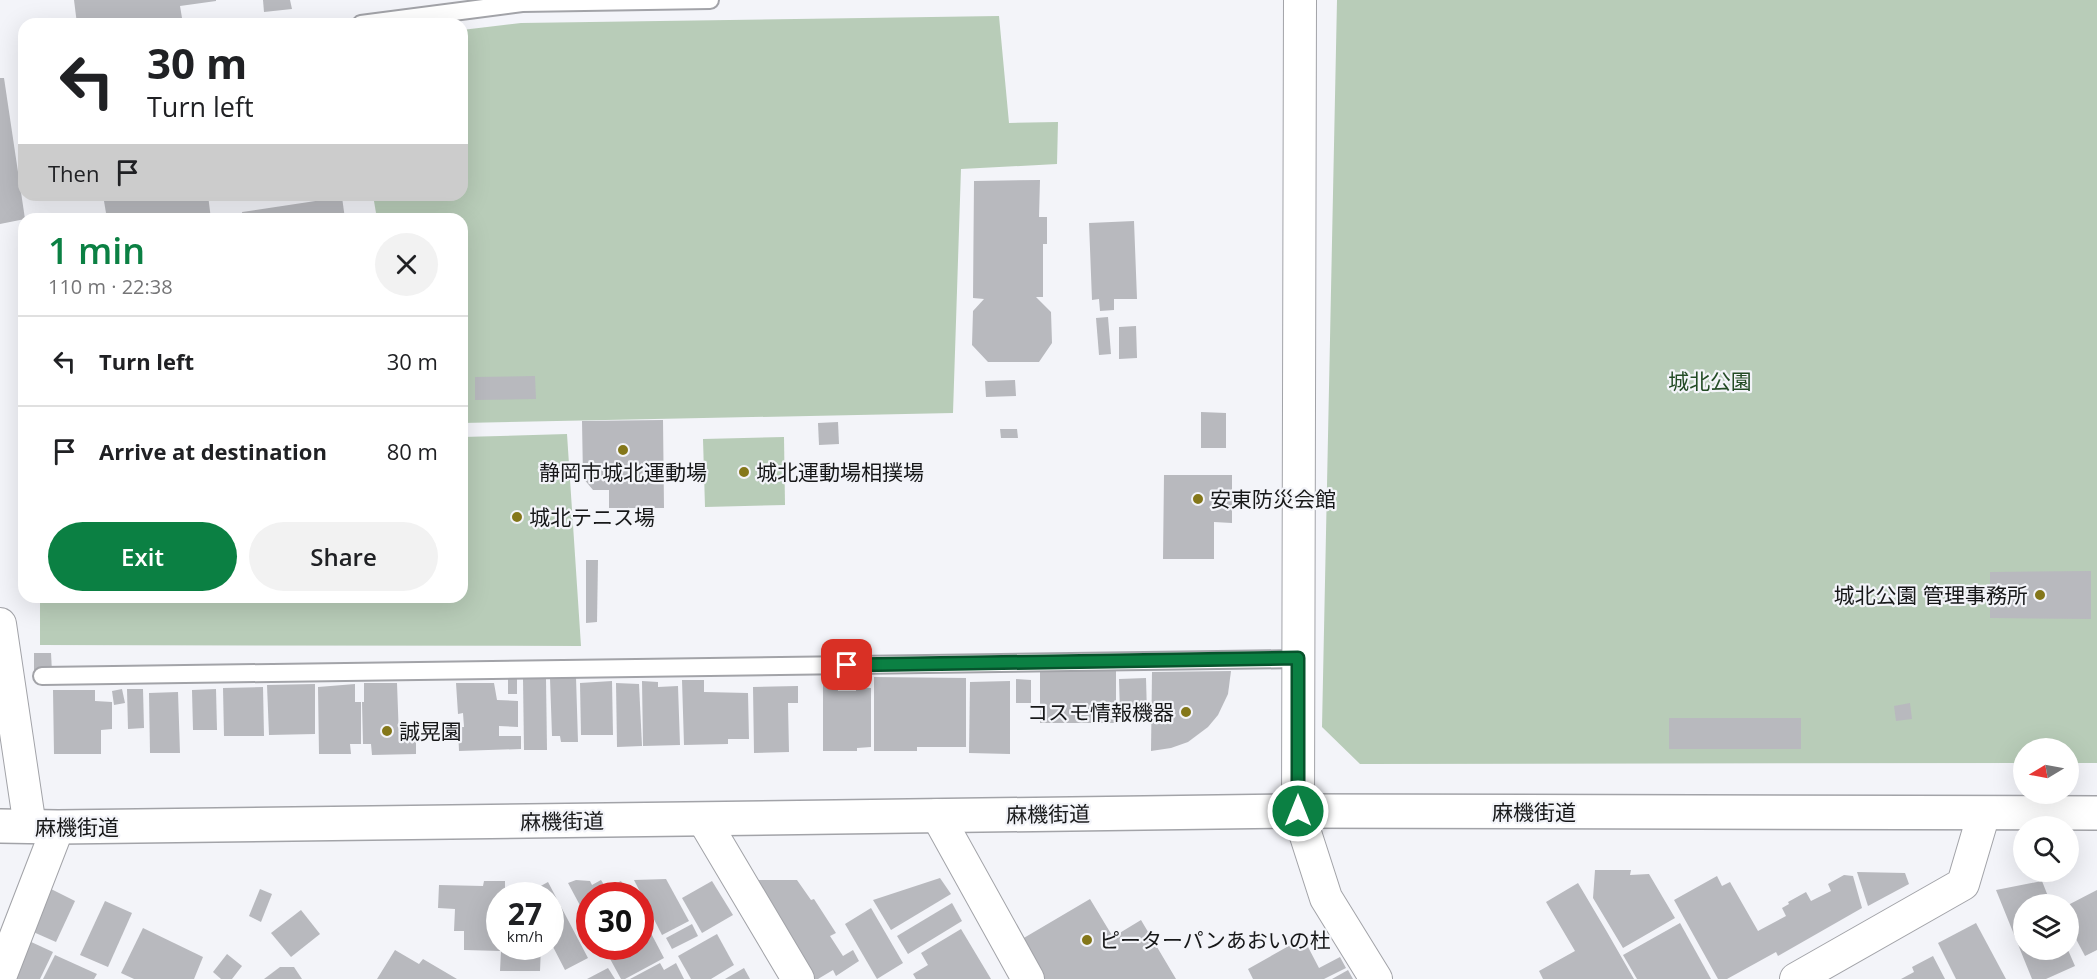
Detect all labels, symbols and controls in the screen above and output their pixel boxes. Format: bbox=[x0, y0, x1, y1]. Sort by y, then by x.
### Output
text: 30 m bbox=[147, 34, 247, 91]
icon: left bbox=[48, 42, 126, 120]
text: Turn left bbox=[147, 88, 254, 125]
icon: arrive bbox=[111, 156, 144, 189]
text: Then bbox=[48, 158, 99, 188]
text: 1 min bbox=[48, 226, 145, 275]
button: close bbox=[375, 233, 438, 296]
text: 110 m · 22:38 bbox=[48, 273, 173, 300]
icon: left bbox=[48, 345, 81, 378]
text: Turn left bbox=[99, 346, 194, 376]
text: 30 m bbox=[387, 346, 438, 376]
park label: 城北公園 bbox=[1668, 367, 1752, 395]
icon: arrive bbox=[48, 435, 81, 468]
text: Arrive at destination bbox=[99, 436, 327, 466]
text: 80 m bbox=[387, 436, 438, 466]
marker: 静岡市城北運動場 bbox=[616, 443, 630, 457]
place label: 静岡市城北運動場 bbox=[539, 458, 707, 486]
place label: 城北運動場相撲場 bbox=[756, 458, 924, 486]
marker: 城北運動場相撲場 bbox=[737, 465, 751, 479]
place label: 安東防災会館 bbox=[1210, 485, 1336, 513]
marker: 安東防災会館 bbox=[1191, 492, 1205, 506]
place label: 城北テニス場 bbox=[529, 503, 655, 531]
marker: 城北テニス場 bbox=[510, 510, 524, 524]
button: Exit bbox=[48, 522, 237, 591]
button: Share bbox=[249, 522, 438, 591]
place label: 城北公園 管理事務所 bbox=[1834, 581, 2028, 609]
marker: 城北公園 管理事務所 bbox=[2033, 588, 2047, 602]
pin bbox=[821, 639, 872, 690]
icon: arrive bbox=[830, 648, 863, 681]
place label: コスモ情報機器 bbox=[1027, 698, 1174, 726]
marker: コスモ情報機器 bbox=[1179, 705, 1193, 719]
place label: 誠晃園 bbox=[399, 717, 462, 745]
marker: 誠晃園 bbox=[380, 724, 394, 738]
north arrow bbox=[2013, 738, 2079, 804]
map controls bbox=[2013, 738, 2079, 960]
position arrow bbox=[1266, 779, 1330, 843]
street label: 麻機街道 bbox=[1492, 798, 1576, 826]
street label: 麻機街道 bbox=[1006, 799, 1090, 829]
street label: 麻機街道 bbox=[520, 806, 604, 836]
street label: 麻機街道 bbox=[35, 813, 119, 841]
button: search bbox=[2013, 816, 2079, 882]
speed limit sign: 30 bbox=[576, 882, 654, 960]
text: 27 bbox=[508, 893, 542, 934]
button: layers bbox=[2013, 894, 2079, 960]
text: km/h bbox=[507, 926, 543, 946]
place label: ピーターパンあおいの杜 bbox=[1099, 926, 1331, 954]
marker: ピーターパンあおいの杜 bbox=[1080, 933, 1094, 947]

